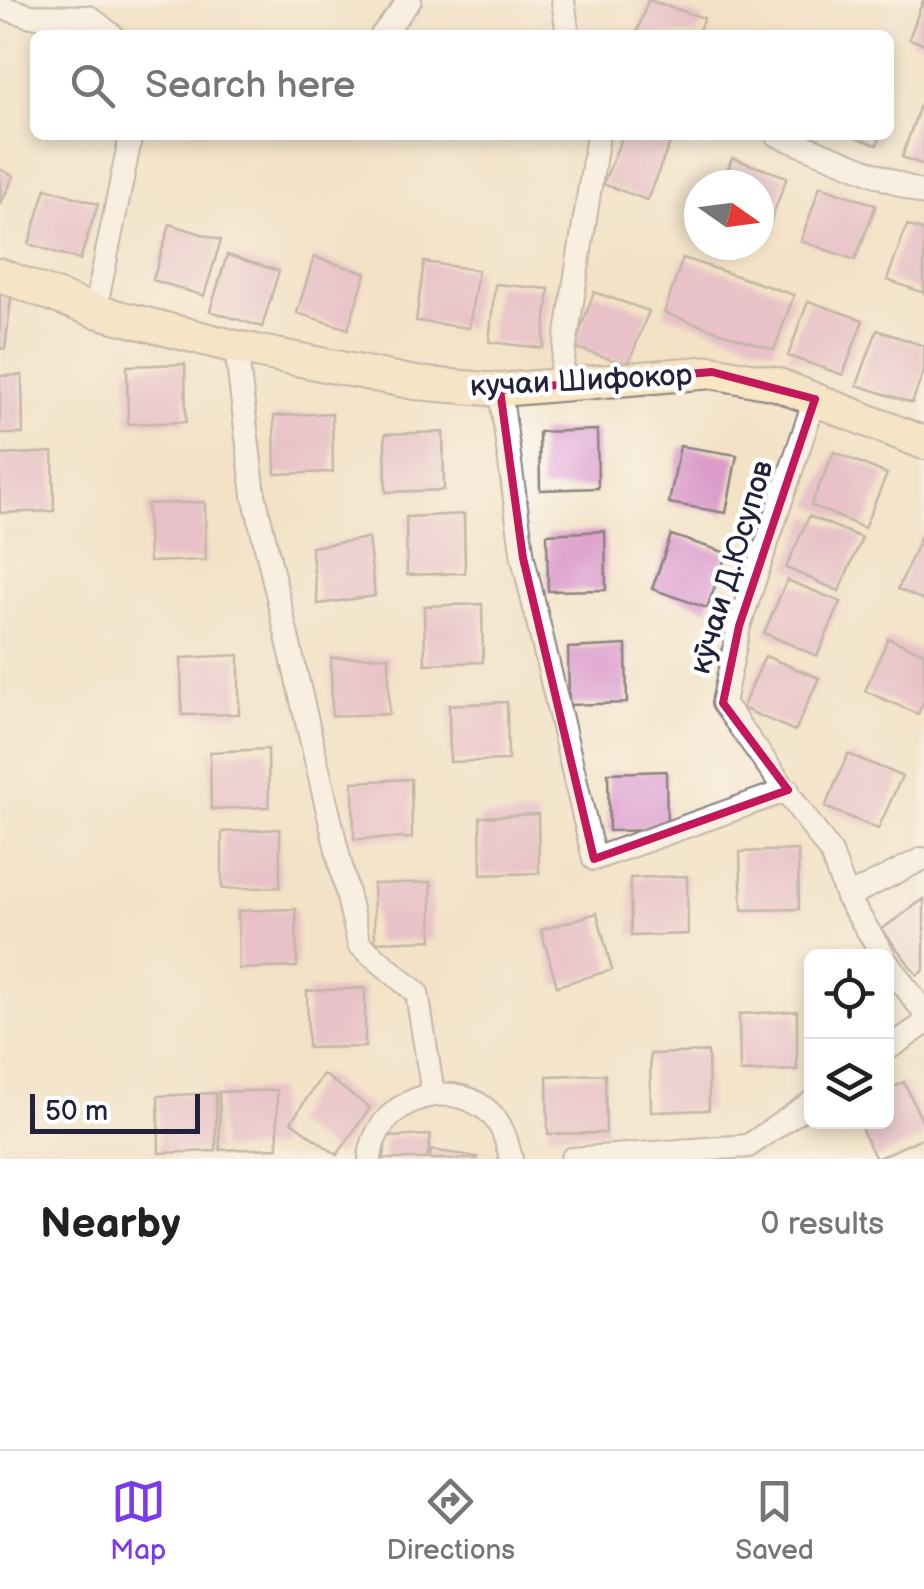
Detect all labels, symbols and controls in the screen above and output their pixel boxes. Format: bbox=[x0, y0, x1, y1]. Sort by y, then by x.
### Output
search box bbox=[30, 30, 894, 140]
icon: search bbox=[65, 58, 120, 113]
text: Search here bbox=[145, 63, 356, 108]
north arrow bbox=[684, 170, 774, 260]
street label: кучаи Шифокор bbox=[469, 357, 693, 405]
street label: кӯчаи Д.Юсупов bbox=[682, 456, 782, 678]
map controls bbox=[804, 949, 894, 1129]
button: locate bbox=[804, 949, 894, 1039]
button: layers bbox=[804, 1039, 894, 1129]
scale bar bbox=[30, 1089, 200, 1134]
text: 50 m bbox=[45, 1095, 108, 1128]
text: Nearby bbox=[40, 1199, 180, 1250]
text: 0 results bbox=[761, 1205, 884, 1244]
tab: Map bbox=[110, 1474, 166, 1567]
tab: Directions bbox=[386, 1474, 515, 1567]
tab: Saved bbox=[735, 1474, 814, 1567]

